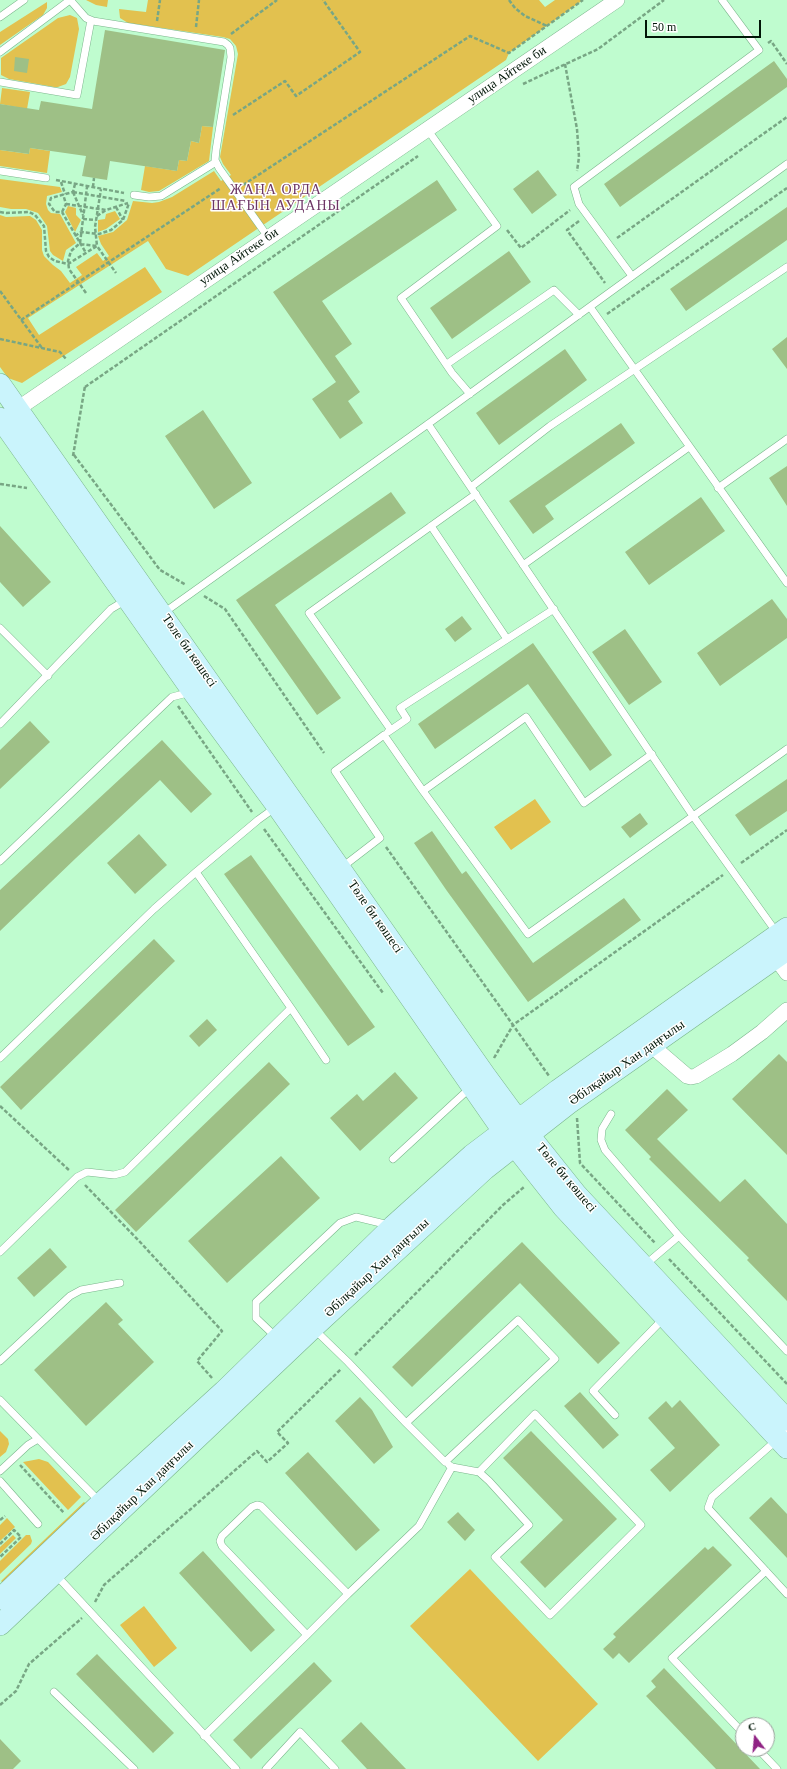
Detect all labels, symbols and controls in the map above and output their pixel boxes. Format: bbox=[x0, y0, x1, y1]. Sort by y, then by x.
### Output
scale bar bbox=[647, 12, 763, 38]
text: 50 m bbox=[652, 20, 676, 34]
street label: улица Айтеке би bbox=[465, 43, 549, 107]
district label: ЖАҢА ОРДА ШАҒЫН АУДАНЫ bbox=[211, 182, 341, 214]
street label: улица Айтеке би bbox=[197, 225, 281, 289]
street label: Төле би көшесі bbox=[158, 612, 220, 690]
street label: Төле би көшесі bbox=[344, 878, 406, 956]
street label: Әбілқайыр Хан даңғылы bbox=[566, 1017, 688, 1109]
street label: Төле би көшесі bbox=[533, 1140, 599, 1216]
street label: Әбілқайыр Хан даңғылы bbox=[321, 1215, 433, 1321]
street label: Әбілқайыр Хан даңғылы bbox=[87, 1438, 197, 1544]
north arrow bbox=[735, 1717, 775, 1757]
text: С bbox=[746, 1720, 757, 1733]

